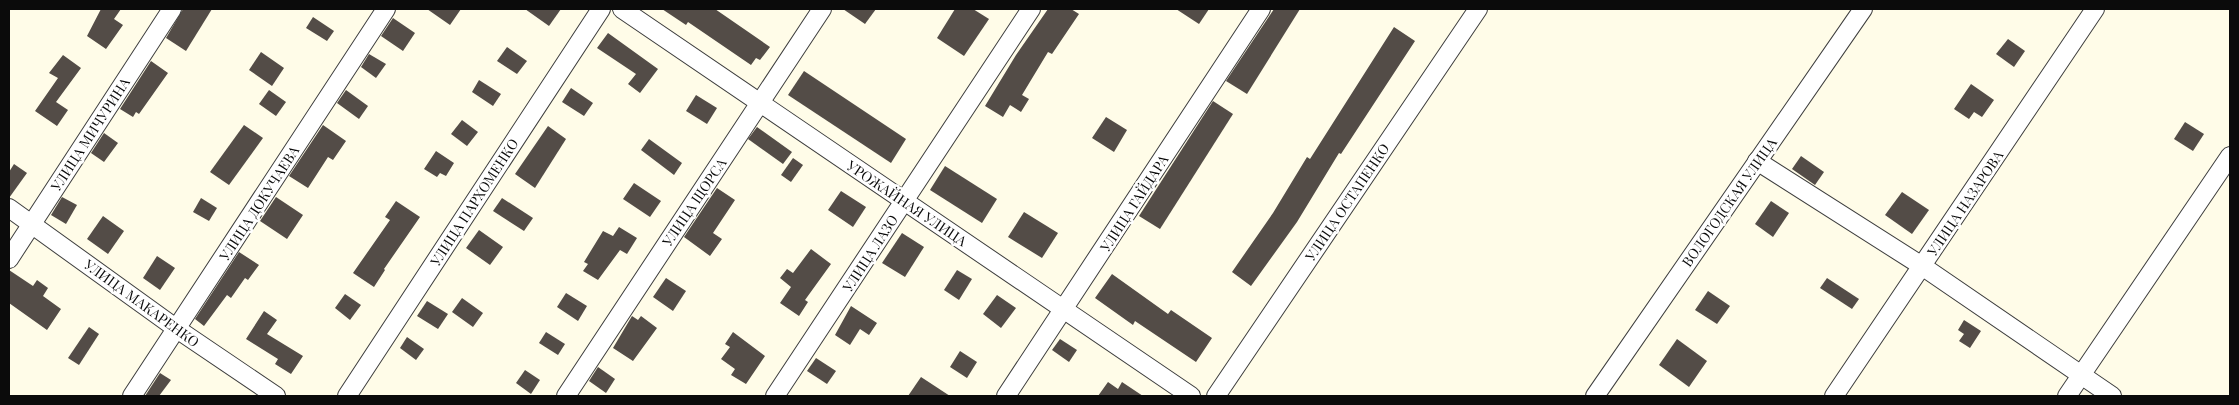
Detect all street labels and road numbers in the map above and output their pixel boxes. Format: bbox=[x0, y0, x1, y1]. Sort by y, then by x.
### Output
street label: УЛИЦА МИЧУРИНА bbox=[46, 73, 134, 195]
street label: ВОЛОГОДСКАЯ УЛИЦА bbox=[1677, 134, 1781, 270]
street label: УЛИЦА ПАРХОМЕНКО bbox=[425, 135, 522, 270]
street label: УЛИЦА ОСТАПЕНКО bbox=[1300, 140, 1393, 265]
street label: УЛИЦА ДОКУЧАЕВА bbox=[214, 142, 303, 265]
street label: УЛИЦА НАЗАРОВА bbox=[1922, 146, 2007, 260]
street label: УЛИЦА ГАЙДАРА bbox=[1095, 151, 1173, 256]
street label: УЛИЦА ЩОРСА bbox=[657, 154, 731, 251]
street label: УРОЖАЙНАЯ УЛИЦА bbox=[842, 155, 971, 250]
street label: УЛИЦА ЛАЗО bbox=[837, 211, 902, 296]
street label: УЛИЦА МАКАРЕНКО bbox=[80, 254, 203, 351]

